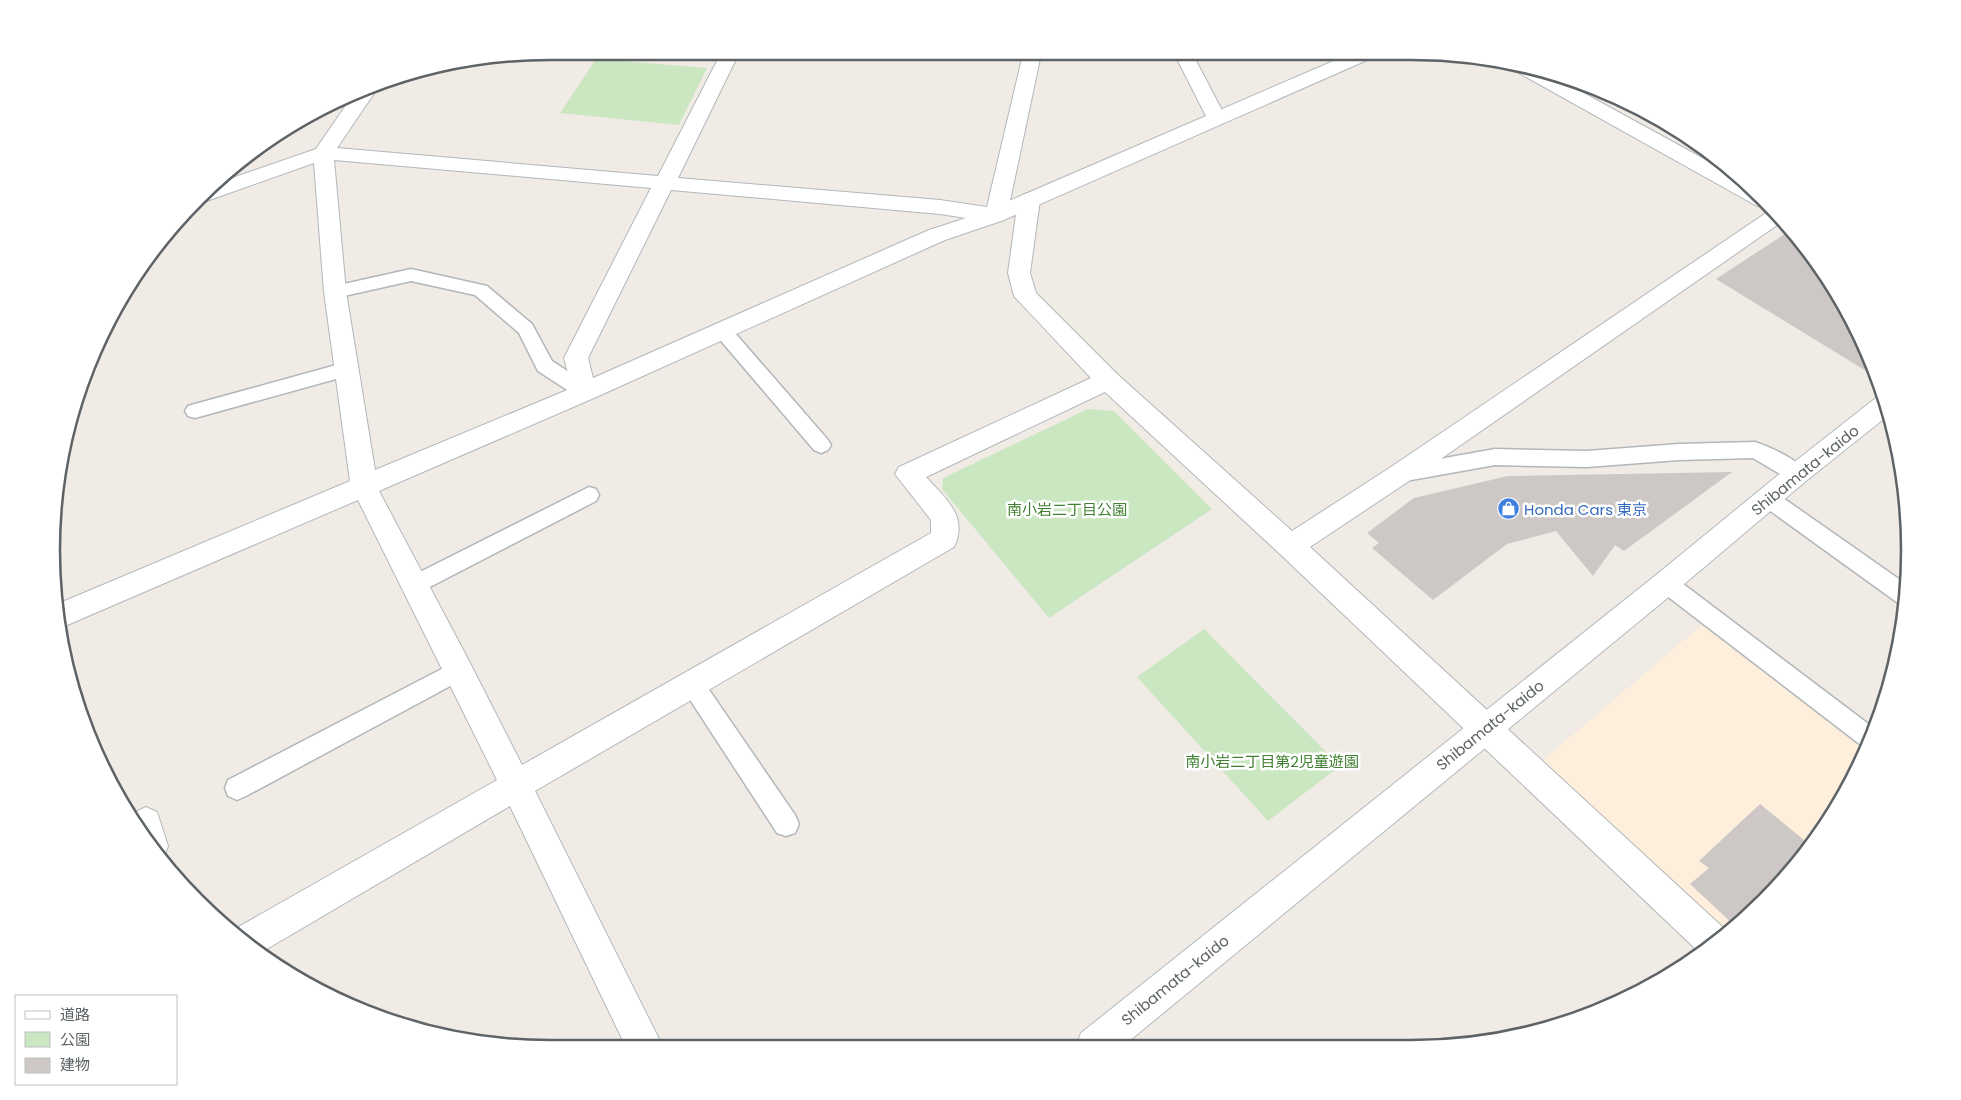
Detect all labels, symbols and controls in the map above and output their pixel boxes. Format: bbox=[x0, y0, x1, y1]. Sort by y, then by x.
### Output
street label: Shibamata-kaido bbox=[1747, 420, 1863, 520]
shop icon: Honda Cars 東京 bbox=[1496, 497, 1520, 521]
park label: 南小岩二丁目公園 bbox=[1007, 499, 1127, 520]
place label: Honda Cars 東京 bbox=[1524, 499, 1647, 520]
street label: Shibamata-kaido bbox=[1432, 675, 1548, 775]
park label: 南小岩二丁目第2児童遊園 bbox=[1185, 751, 1359, 772]
street label: Shibamata-kaido bbox=[1117, 930, 1233, 1030]
legend bbox=[15, 995, 178, 1085]
text: 道路 bbox=[60, 1004, 90, 1025]
text: 公園 bbox=[60, 1029, 90, 1050]
text: 建物 bbox=[60, 1054, 90, 1075]

